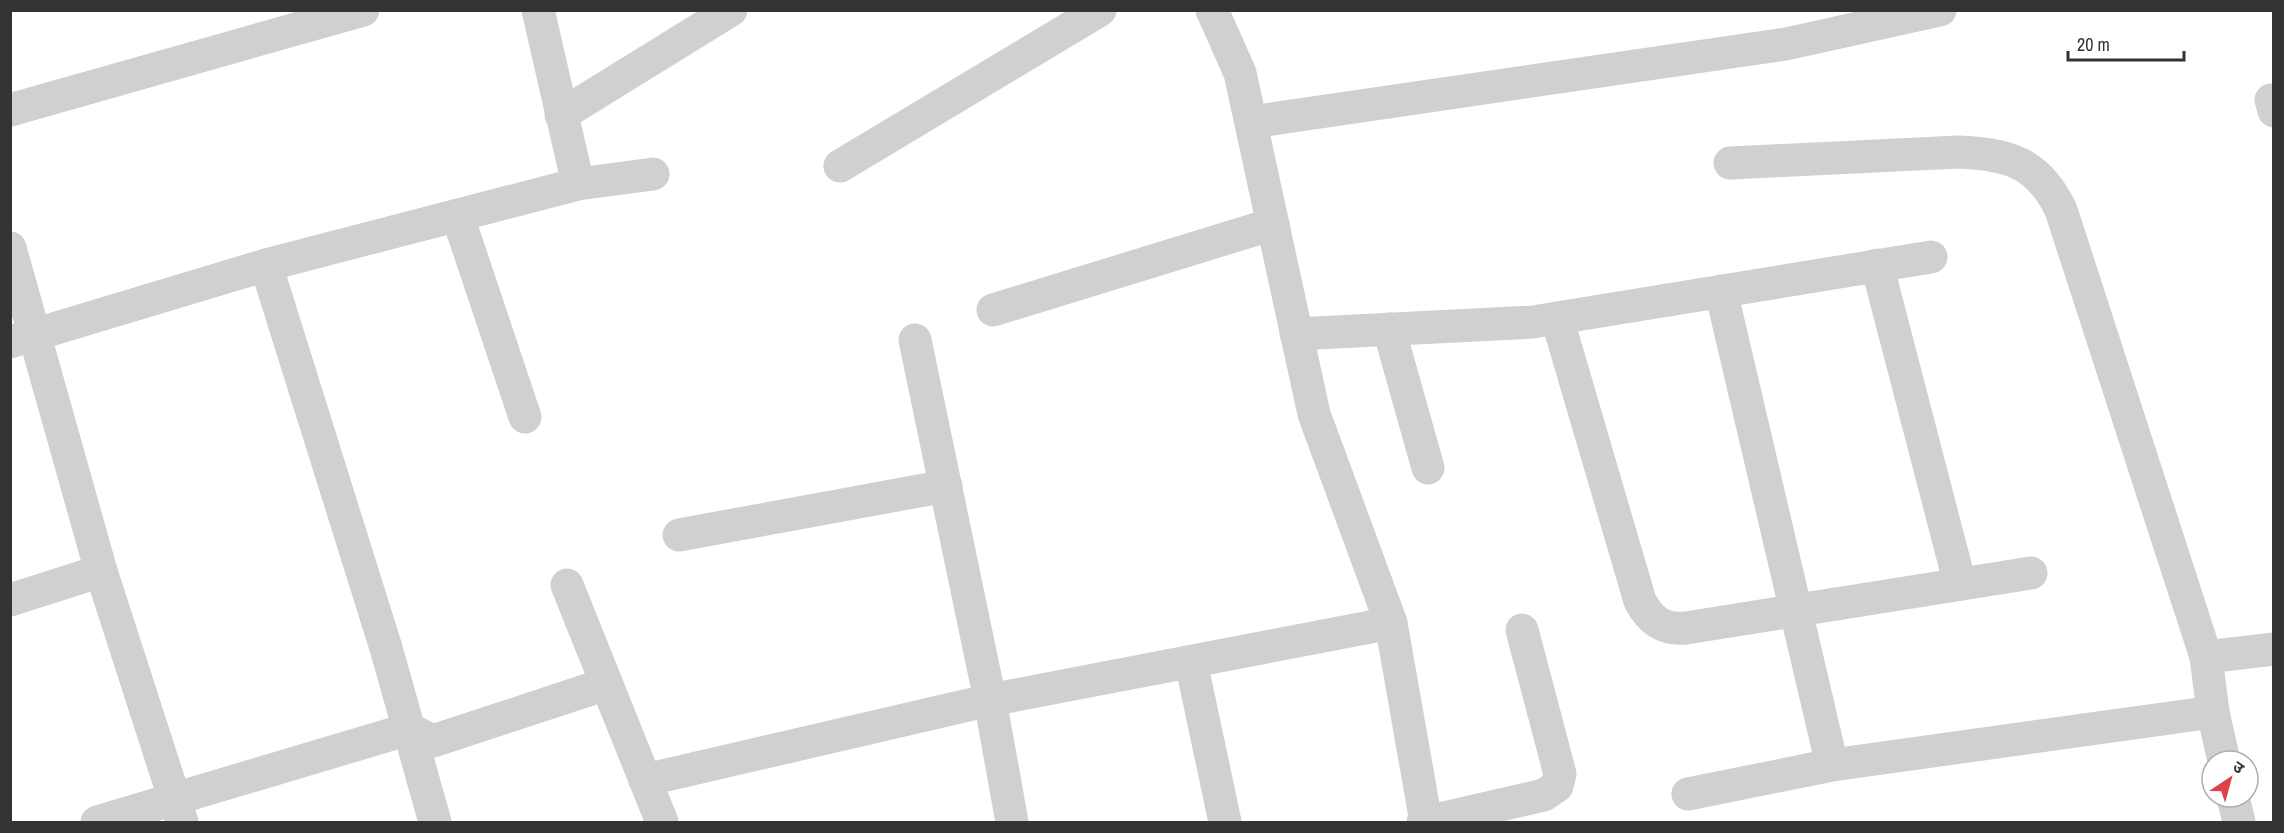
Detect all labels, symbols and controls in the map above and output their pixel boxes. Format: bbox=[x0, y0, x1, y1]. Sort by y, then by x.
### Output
scale bar bbox=[2068, 24, 2184, 62]
text: 20 m bbox=[2077, 32, 2110, 57]
north arrow bbox=[2200, 749, 2260, 809]
text: उ bbox=[2229, 755, 2250, 779]

